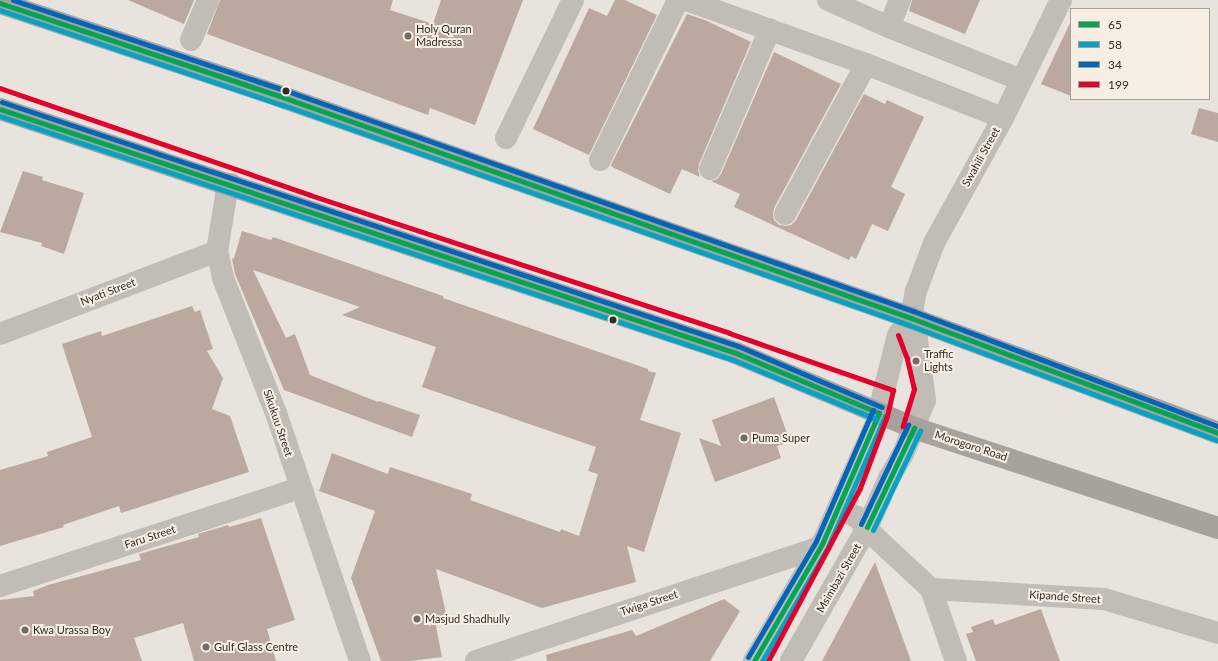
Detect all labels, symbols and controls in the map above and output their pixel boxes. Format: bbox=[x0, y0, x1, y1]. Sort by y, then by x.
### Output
legend bbox=[1070, 8, 1210, 100]
text: 65 bbox=[1108, 17, 1122, 32]
place label: Holy Quran Madressa bbox=[416, 23, 472, 49]
marker: Holy Quran Madressa bbox=[403, 31, 413, 41]
text: 58 bbox=[1108, 37, 1122, 52]
text: 34 bbox=[1108, 57, 1122, 72]
text: 199 bbox=[1108, 77, 1129, 92]
unlabelled marker bbox=[281, 86, 291, 96]
street label: Swahili Street bbox=[959, 125, 1003, 189]
street label: Nyati Street bbox=[79, 275, 137, 309]
unlabelled marker bbox=[608, 315, 618, 325]
place label: Traffic Lights bbox=[924, 348, 954, 374]
marker: Traffic Lights bbox=[911, 356, 921, 366]
street label: Sikukuu Street bbox=[260, 388, 296, 458]
street label: Morogoro Road bbox=[933, 428, 1009, 464]
place label: Puma Super bbox=[752, 431, 810, 445]
marker: Puma Super bbox=[739, 433, 749, 443]
street label: Faru Street bbox=[123, 523, 177, 551]
street label: Msimbazi Street bbox=[814, 541, 864, 615]
street label: Twiga Street bbox=[619, 587, 679, 619]
street label: Kipande Street bbox=[1029, 588, 1101, 606]
place label: Masjud Shadhully bbox=[425, 612, 510, 626]
marker: Masjud Shadhully bbox=[412, 614, 422, 624]
place label: Kwa Urassa Boy bbox=[33, 623, 111, 637]
marker: Kwa Urassa Boy bbox=[20, 625, 30, 635]
place label: Gulf Glass Centre bbox=[214, 640, 298, 654]
marker: Gulf Glass Centre bbox=[201, 642, 211, 652]

